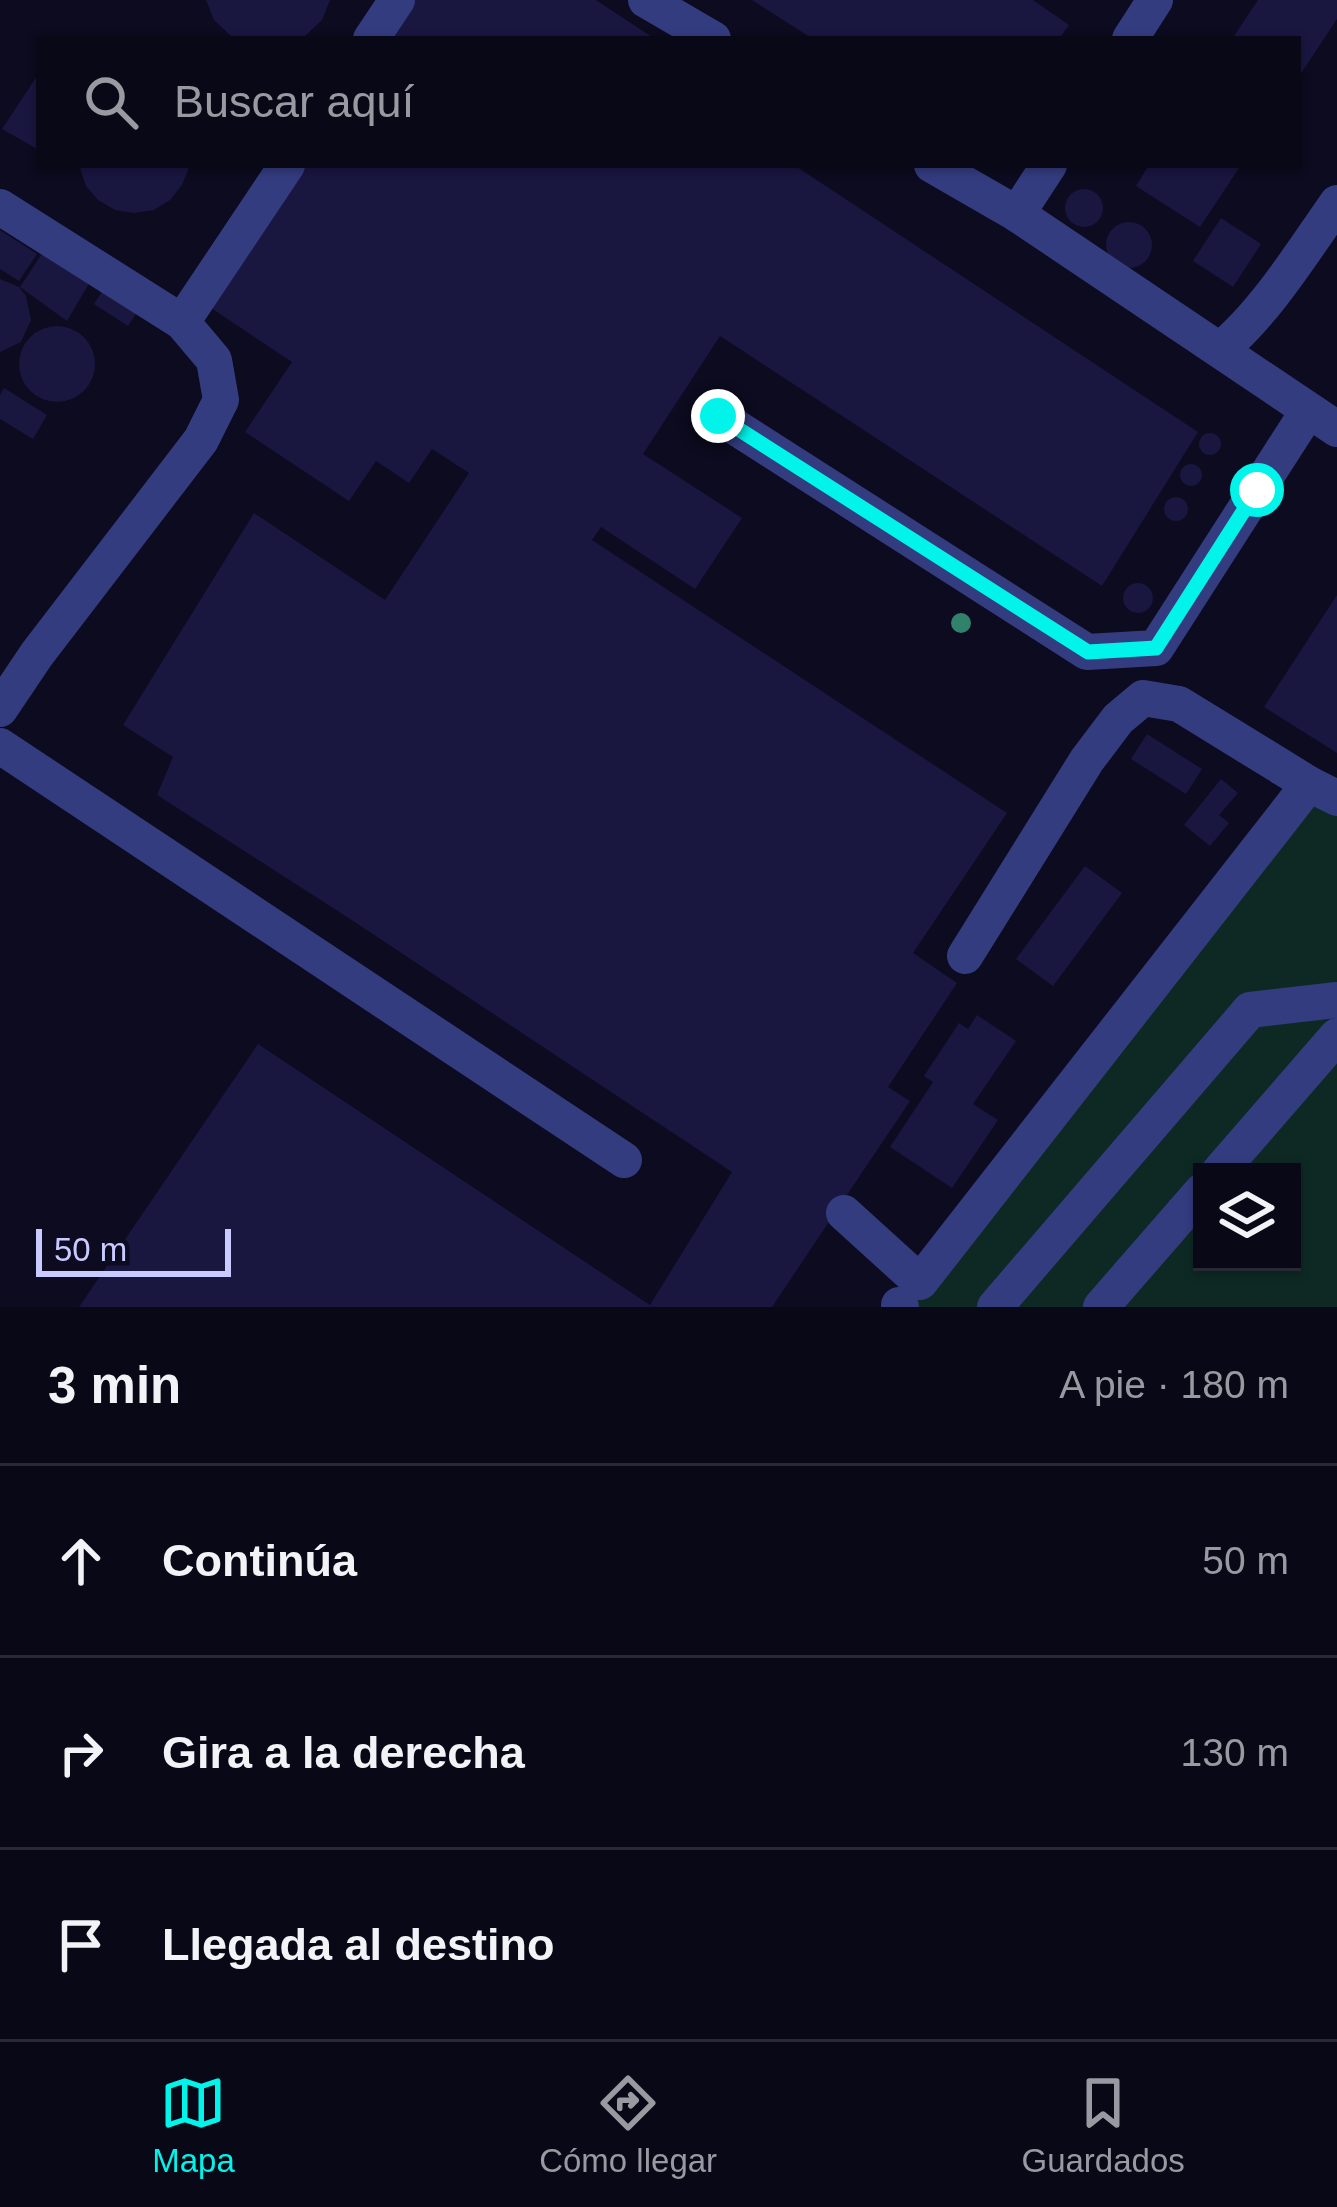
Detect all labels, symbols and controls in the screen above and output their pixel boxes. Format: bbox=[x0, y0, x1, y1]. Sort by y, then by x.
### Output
search box bbox=[36, 36, 1301, 168]
icon: search bbox=[78, 69, 144, 135]
text: Buscar aquí bbox=[174, 76, 414, 127]
route end bbox=[691, 389, 745, 443]
route start bbox=[1230, 463, 1284, 517]
map controls bbox=[1193, 1163, 1301, 1271]
button: layers bbox=[1193, 1163, 1301, 1271]
scale bar bbox=[36, 1223, 231, 1276]
text: 50 m bbox=[54, 1231, 127, 1268]
text: 3 min bbox=[48, 1357, 181, 1414]
text: A pie · 180 m bbox=[1059, 1363, 1289, 1406]
icon: ahead bbox=[48, 1528, 114, 1594]
text: Continúa bbox=[162, 1535, 357, 1586]
text: 50 m bbox=[1202, 1539, 1289, 1582]
icon: right bbox=[48, 1720, 114, 1786]
text: Gira a la derecha bbox=[162, 1727, 525, 1778]
text: 130 m bbox=[1181, 1731, 1289, 1774]
icon: arrive bbox=[48, 1912, 114, 1978]
text: Llegada al destino bbox=[162, 1919, 555, 1970]
tab: Mapa bbox=[152, 2070, 235, 2180]
tab: Cómo llegar bbox=[539, 2070, 717, 2180]
tab: Guardados bbox=[1022, 2070, 1185, 2180]

